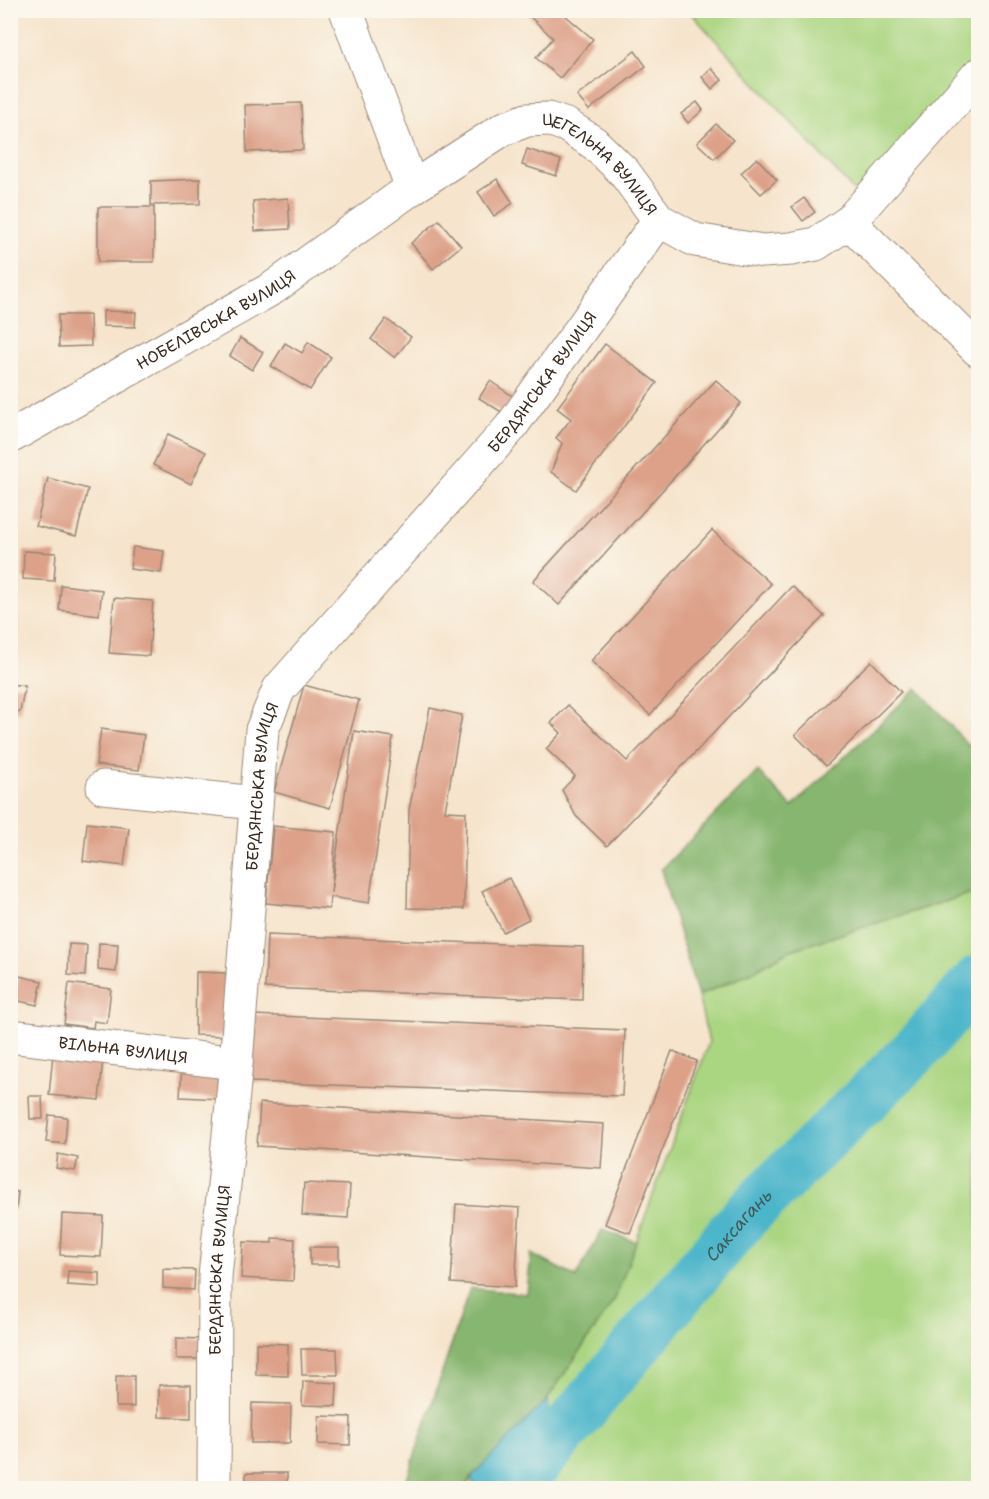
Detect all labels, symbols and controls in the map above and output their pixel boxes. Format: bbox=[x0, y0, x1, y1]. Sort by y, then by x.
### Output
street label: ЦЕГЕЛЬНА ВУЛИЦЯ bbox=[542, 108, 662, 219]
street label: НОБЕЛІВСЬКА ВУЛИЦЯ bbox=[132, 265, 300, 374]
street label: БЕРДЯНСЬКА ВУЛИЦЯ bbox=[483, 307, 601, 457]
street label: БЕРДЯНСЬКА ВУЛИЦЯ bbox=[241, 699, 283, 872]
street label: ВІЛЬНА ВУЛИЦЯ bbox=[58, 1031, 189, 1068]
street label: БЕРДЯНСЬКА ВУЛИЦЯ bbox=[204, 1184, 234, 1355]
water label: Саксагань bbox=[700, 1184, 778, 1267]

